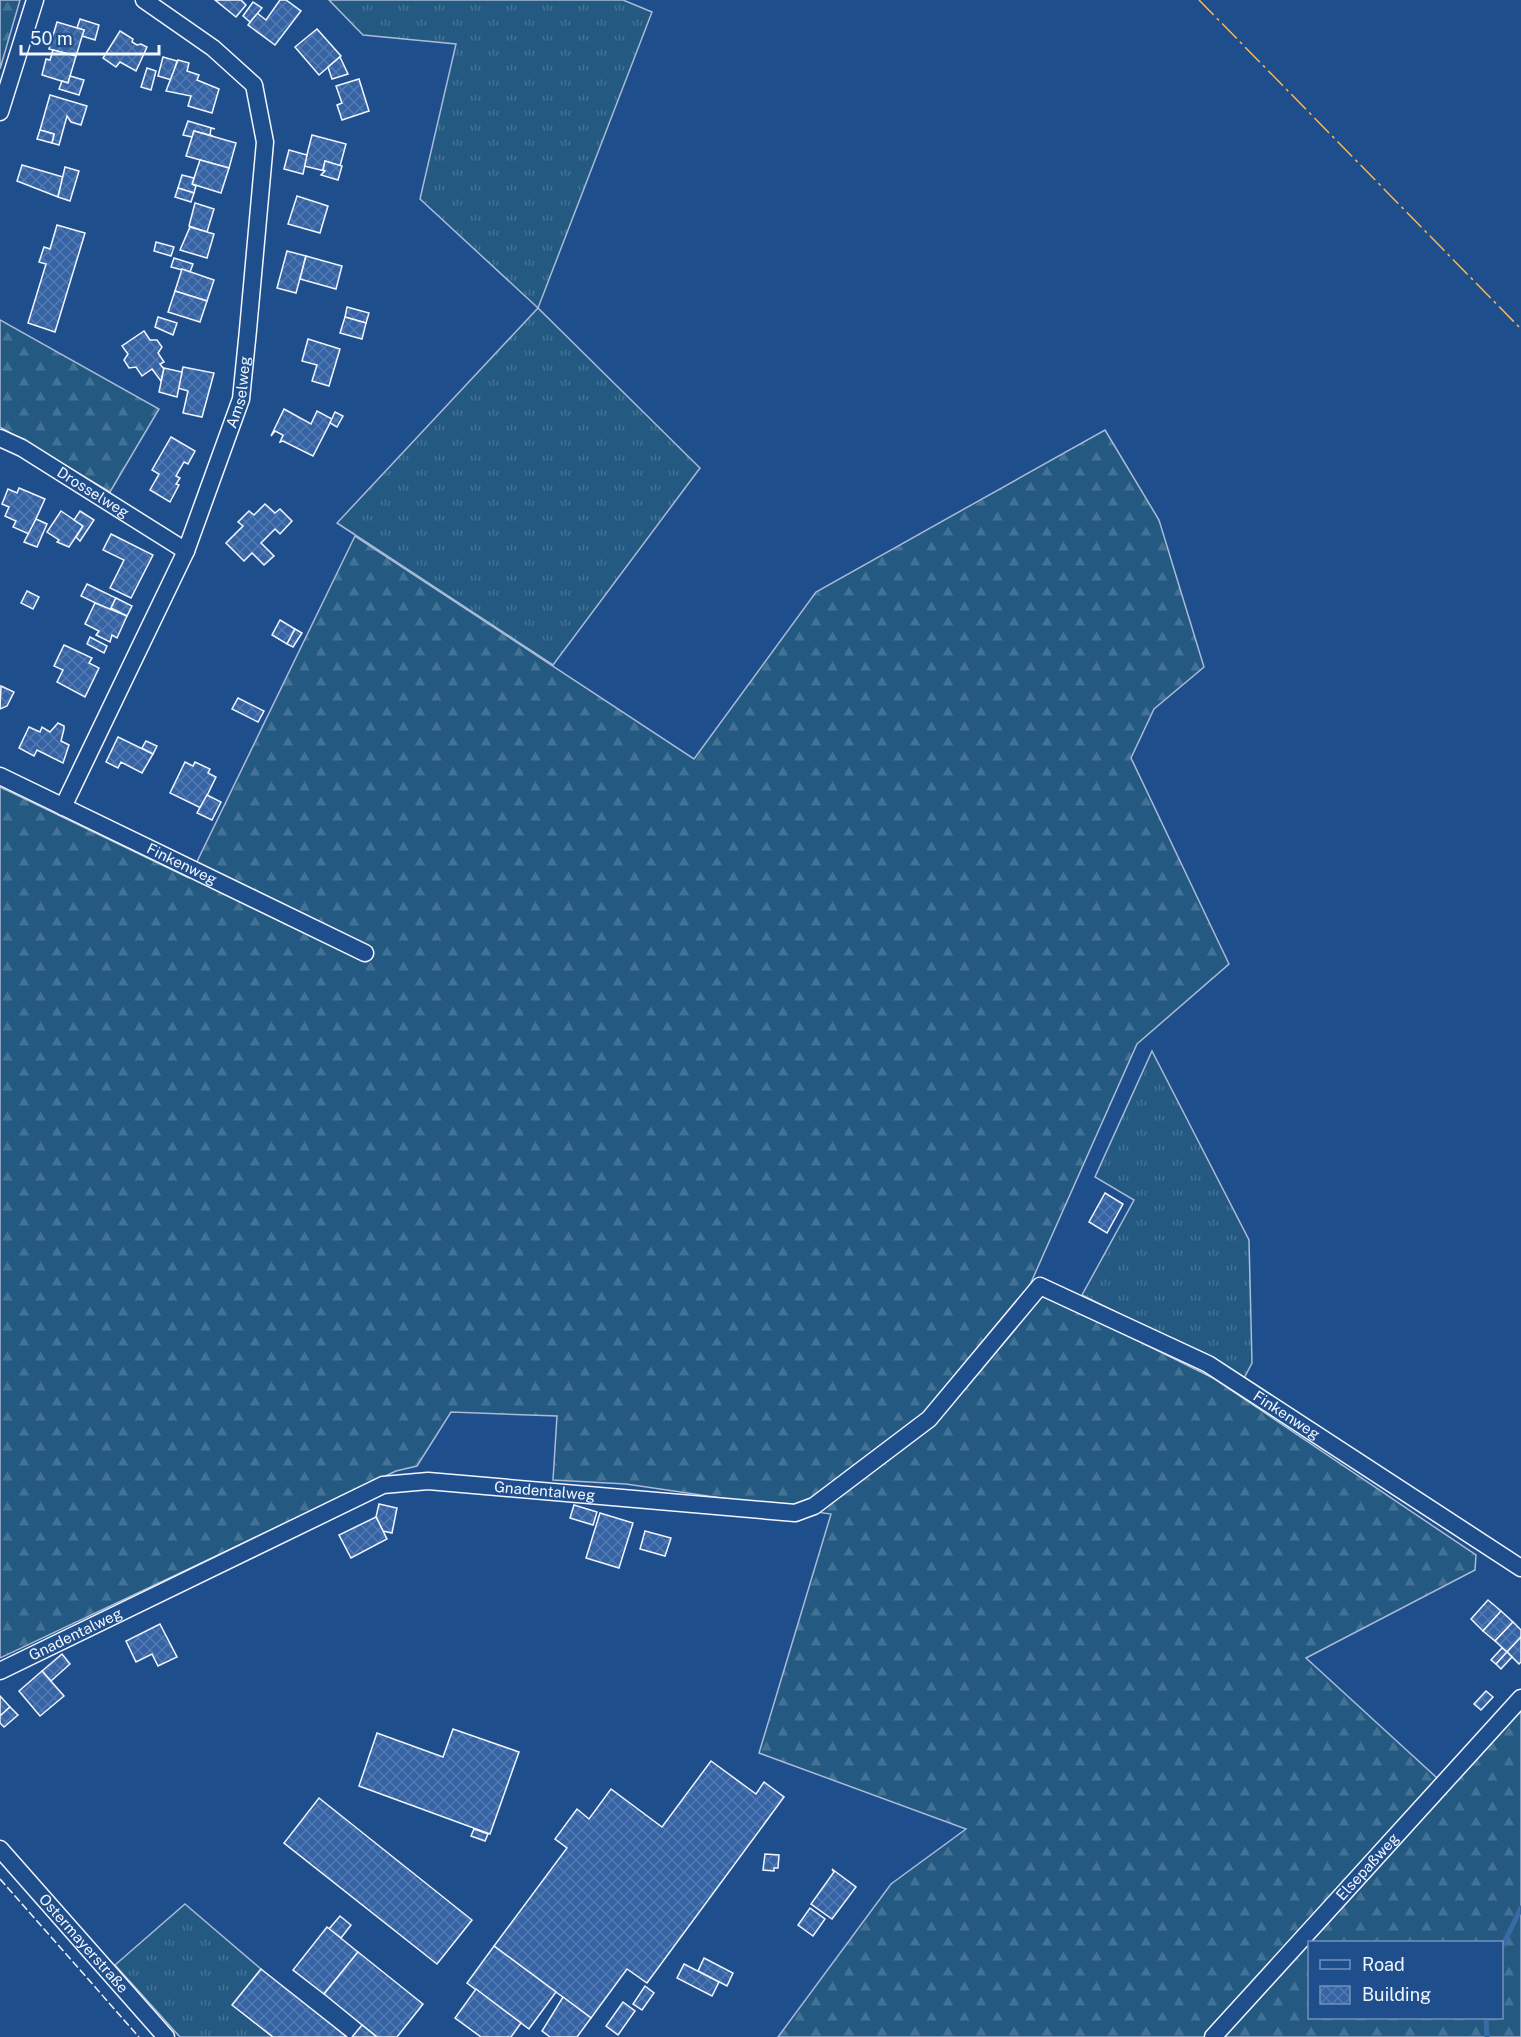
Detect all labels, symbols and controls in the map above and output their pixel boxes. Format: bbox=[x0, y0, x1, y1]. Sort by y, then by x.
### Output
scale bar bbox=[21, 18, 159, 56]
text: 50 m bbox=[30, 28, 73, 49]
street label: Amselweg bbox=[222, 355, 253, 430]
street label: Drosselweg bbox=[54, 463, 132, 521]
street label: Finkenweg bbox=[144, 840, 220, 888]
street label: Finkenweg bbox=[1250, 1387, 1323, 1443]
street label: Gnadentalweg bbox=[493, 1478, 596, 1504]
street label: Gnadentalweg bbox=[26, 1604, 125, 1664]
street label: Elsepaßweg bbox=[1332, 1829, 1402, 1904]
street label: Ostermayerstraße bbox=[36, 1890, 132, 1996]
legend bbox=[1308, 1941, 1503, 2019]
text: Road bbox=[1362, 1954, 1405, 1975]
text: Building bbox=[1362, 1984, 1431, 2005]

